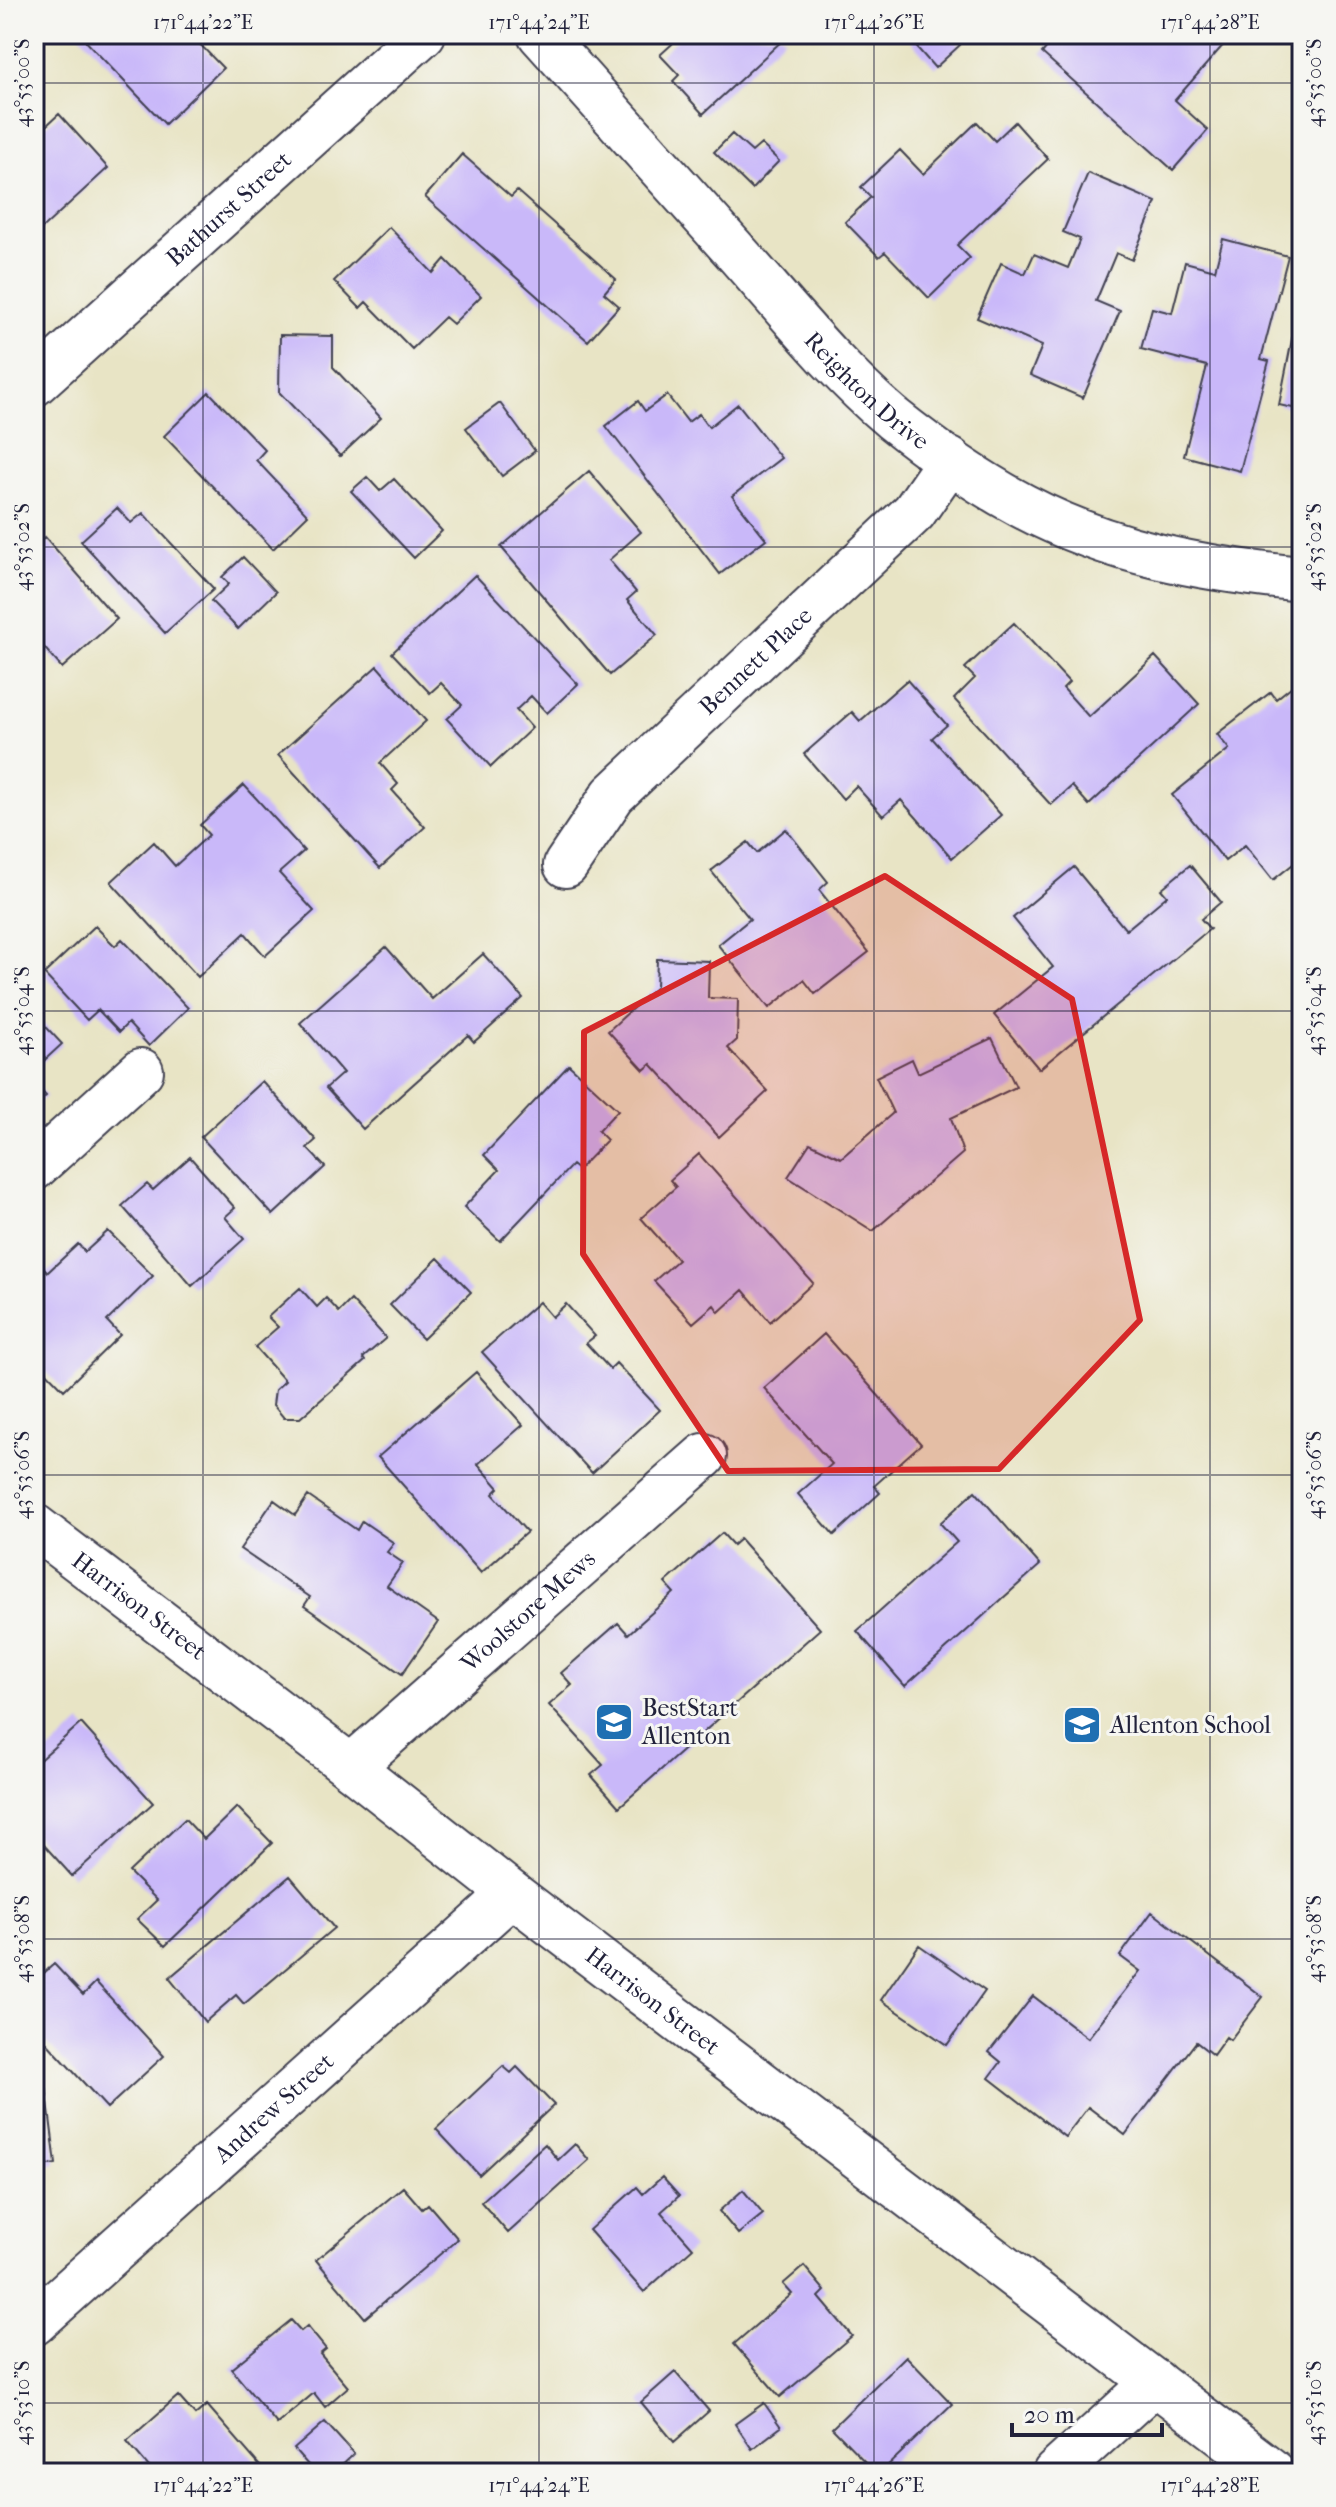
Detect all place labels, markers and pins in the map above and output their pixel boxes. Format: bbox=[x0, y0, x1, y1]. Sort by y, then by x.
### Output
place label: BestStart Allenton bbox=[641, 1694, 738, 1750]
school or university icon: BestStart Allenton bbox=[593, 1701, 635, 1743]
school or university icon: Allenton School bbox=[1061, 1704, 1103, 1746]
place label: Allenton School bbox=[1109, 1711, 1271, 1739]

